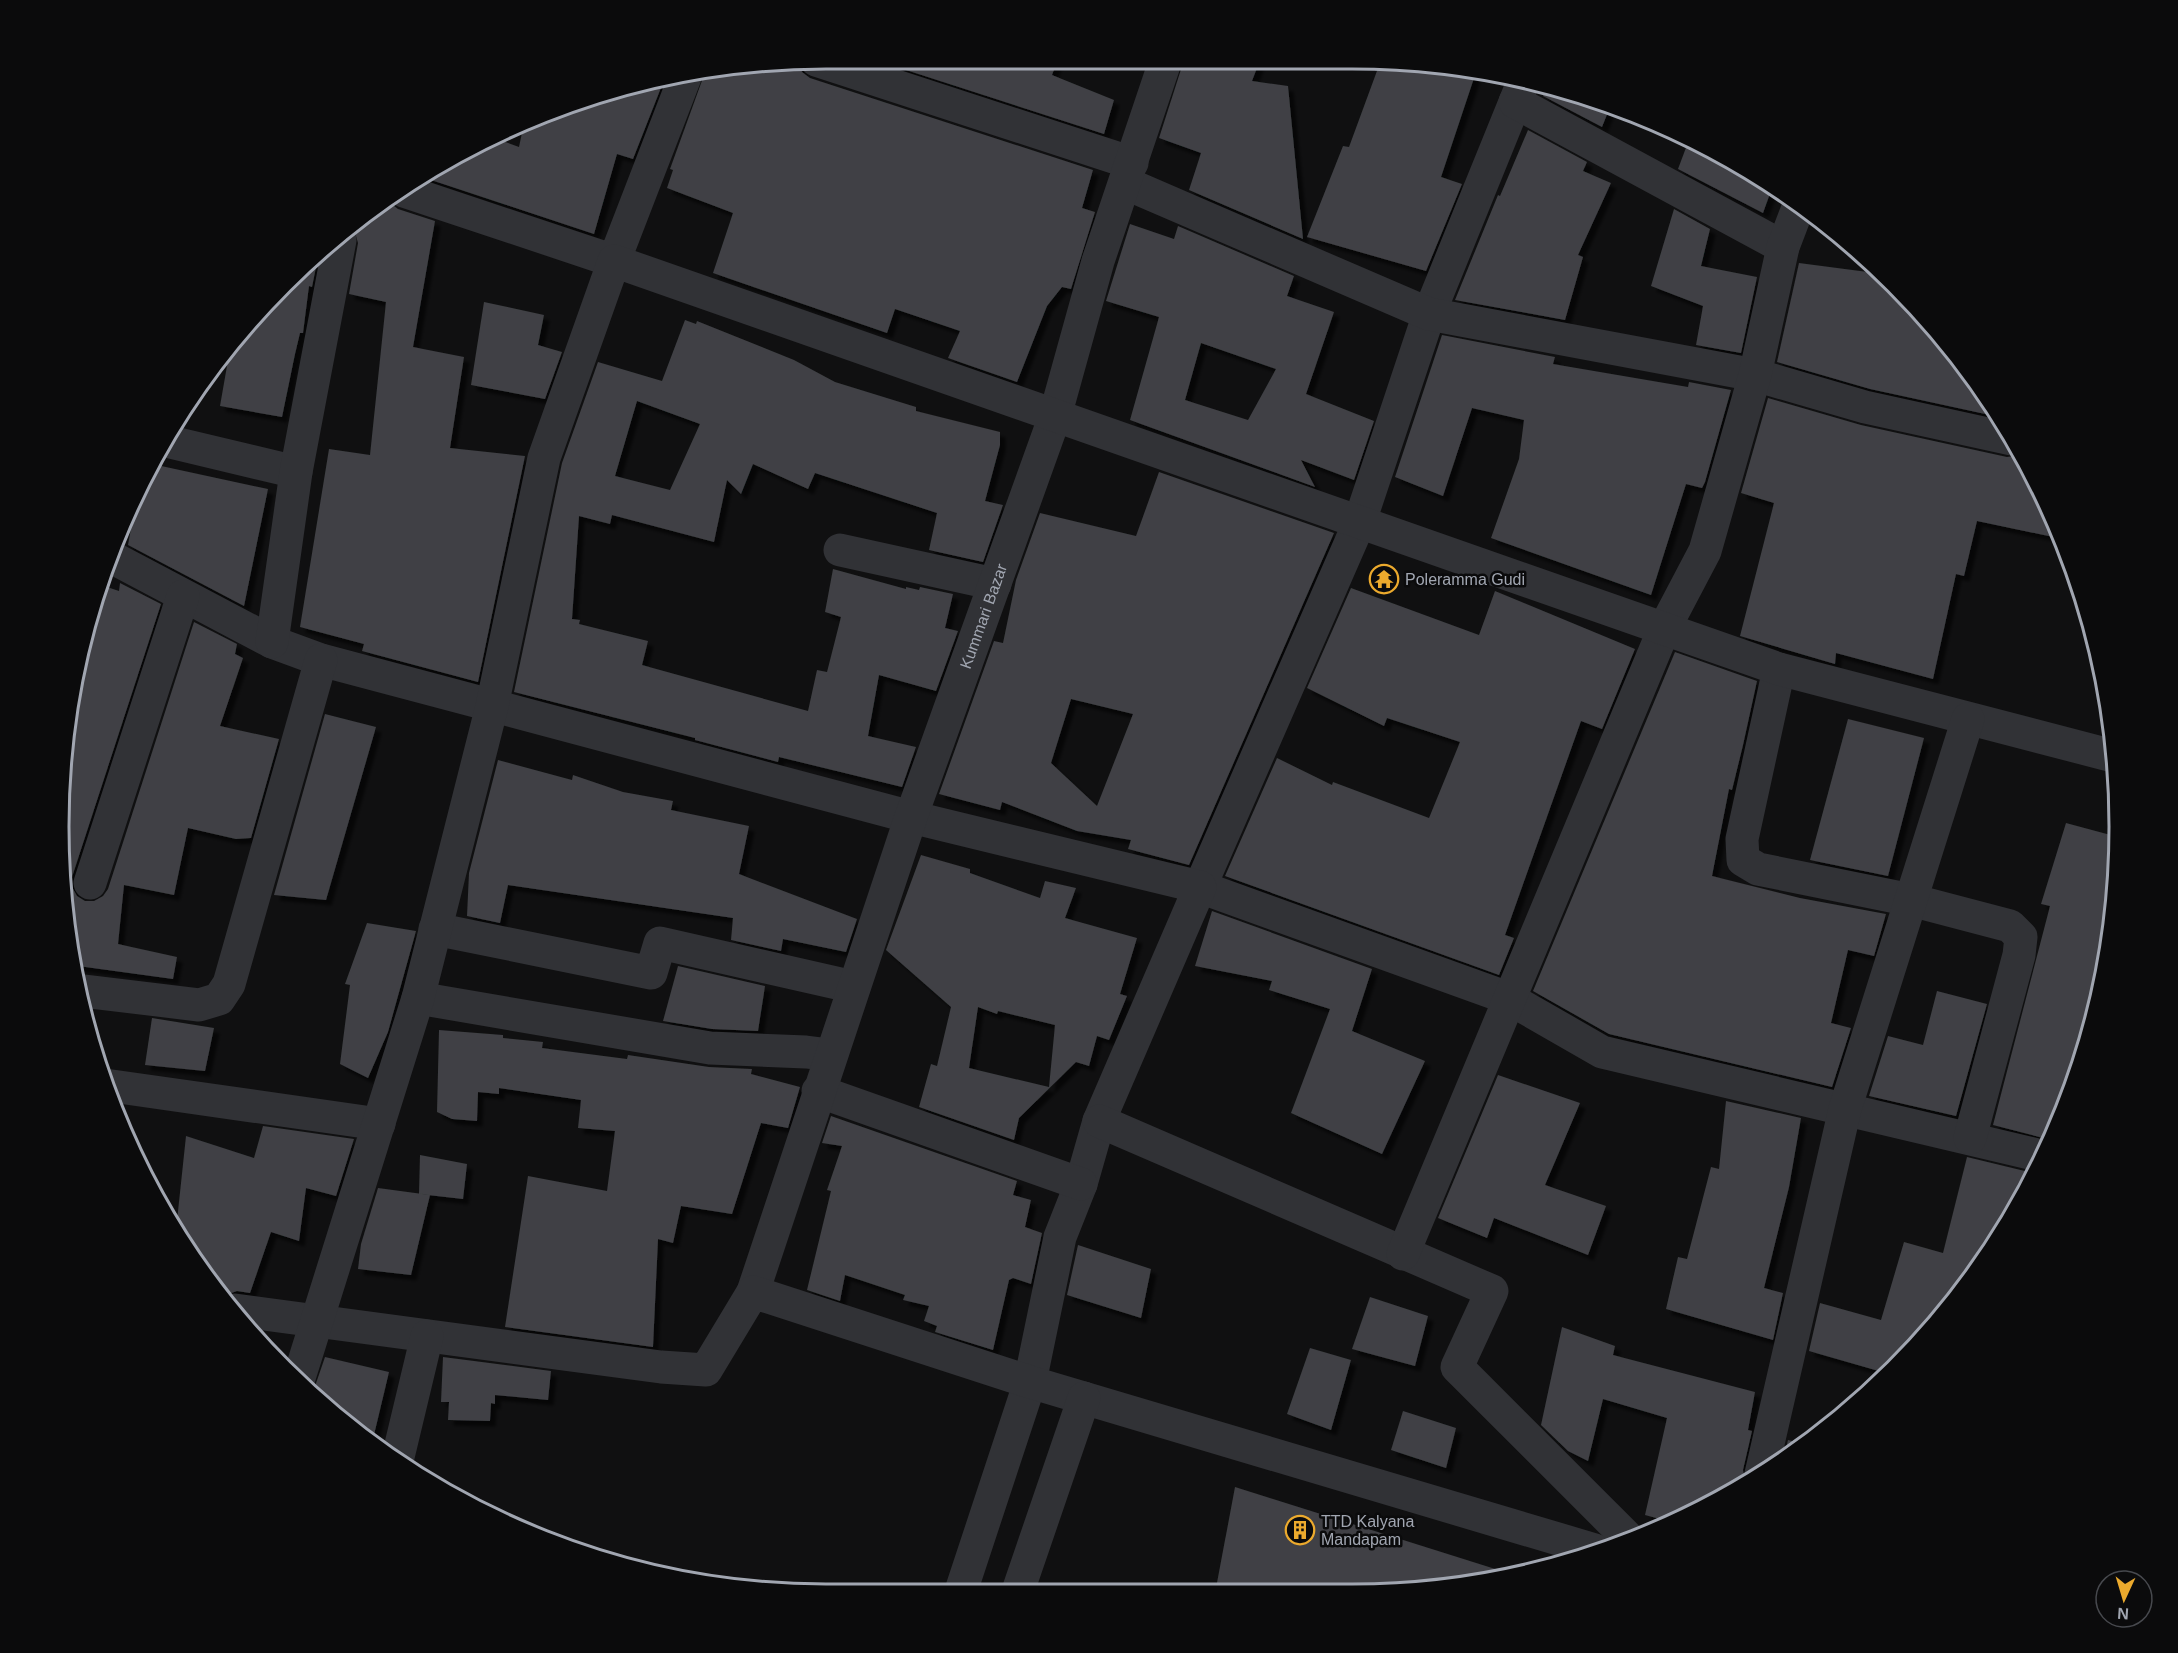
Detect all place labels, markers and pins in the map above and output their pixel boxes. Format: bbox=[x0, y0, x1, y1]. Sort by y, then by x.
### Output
temple icon: Poleramma Gudi bbox=[1368, 563, 1400, 595]
place label: Poleramma Gudi bbox=[1405, 571, 1525, 588]
place label: TTD Kalyana Mandapam bbox=[1321, 1513, 1414, 1548]
building icon: TTD Kalyana Mandapam bbox=[1284, 1514, 1316, 1546]

